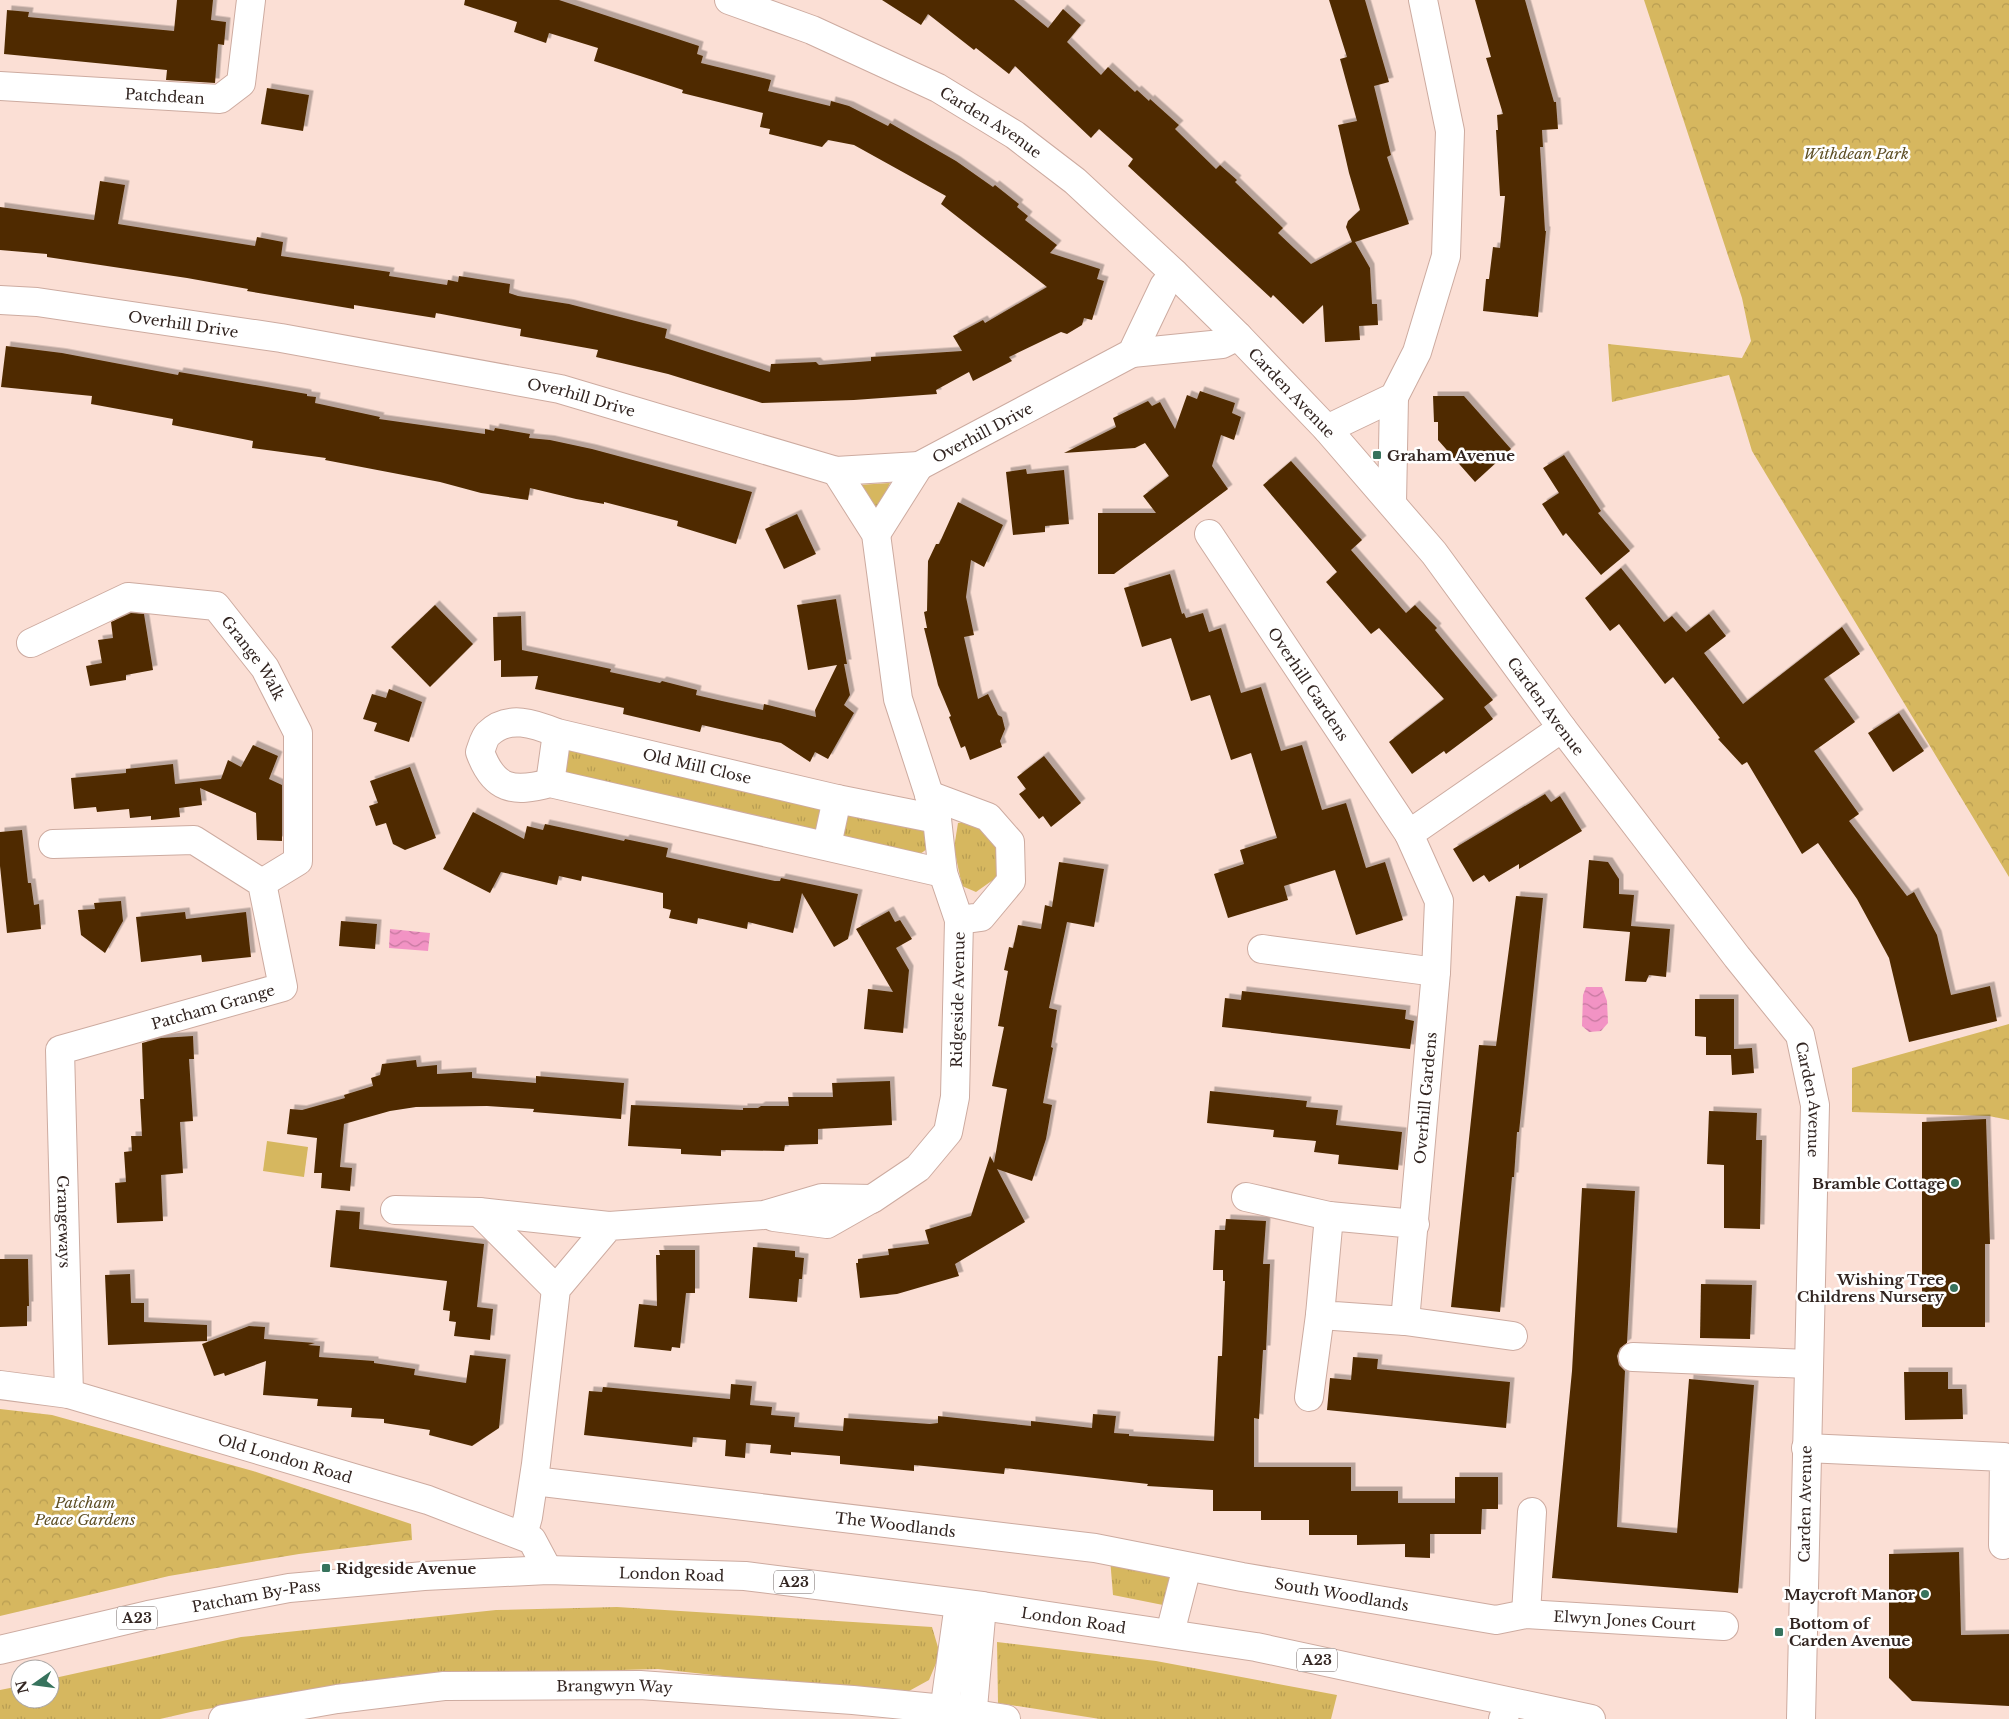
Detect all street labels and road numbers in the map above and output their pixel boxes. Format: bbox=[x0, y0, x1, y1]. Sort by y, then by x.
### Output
street label: Carden Avenue bbox=[937, 82, 1046, 162]
street label: Patchdean bbox=[124, 84, 205, 108]
street label: Overhill Drive bbox=[127, 306, 240, 341]
street label: Carden Avenue bbox=[1245, 344, 1340, 441]
street label: Overhill Drive bbox=[526, 374, 638, 420]
street label: Overhill Drive bbox=[929, 398, 1036, 467]
street label: Grange Walk bbox=[218, 612, 289, 704]
street label: Overhill Gardens bbox=[1264, 623, 1354, 744]
street label: Carden Avenue bbox=[1504, 653, 1589, 759]
street label: Old Mill Close bbox=[641, 744, 753, 788]
street label: Ridgeside Avenue bbox=[946, 931, 968, 1068]
street label: Patcham Grange bbox=[149, 980, 277, 1034]
street label: Overhill Gardens bbox=[1409, 1031, 1440, 1165]
street label: Carden Avenue bbox=[1792, 1040, 1825, 1158]
street label: Grangeways bbox=[54, 1175, 75, 1269]
street label: Old London Road bbox=[216, 1429, 355, 1487]
street label: Carden Avenue bbox=[1794, 1445, 1816, 1563]
street label: The Woodlands bbox=[834, 1508, 957, 1541]
street label: London Road bbox=[619, 1563, 725, 1585]
road number: A23 bbox=[774, 1570, 814, 1594]
street label: South Woodlands bbox=[1273, 1573, 1411, 1615]
street label: Patcham By-Pass bbox=[190, 1576, 322, 1616]
street label: London Road bbox=[1020, 1603, 1127, 1637]
road number: A23 bbox=[117, 1606, 157, 1630]
street label: Elwyn Jones Court bbox=[1553, 1606, 1697, 1634]
road number: A23 bbox=[1297, 1648, 1337, 1672]
street label: Brangwyn Way bbox=[556, 1675, 674, 1697]

